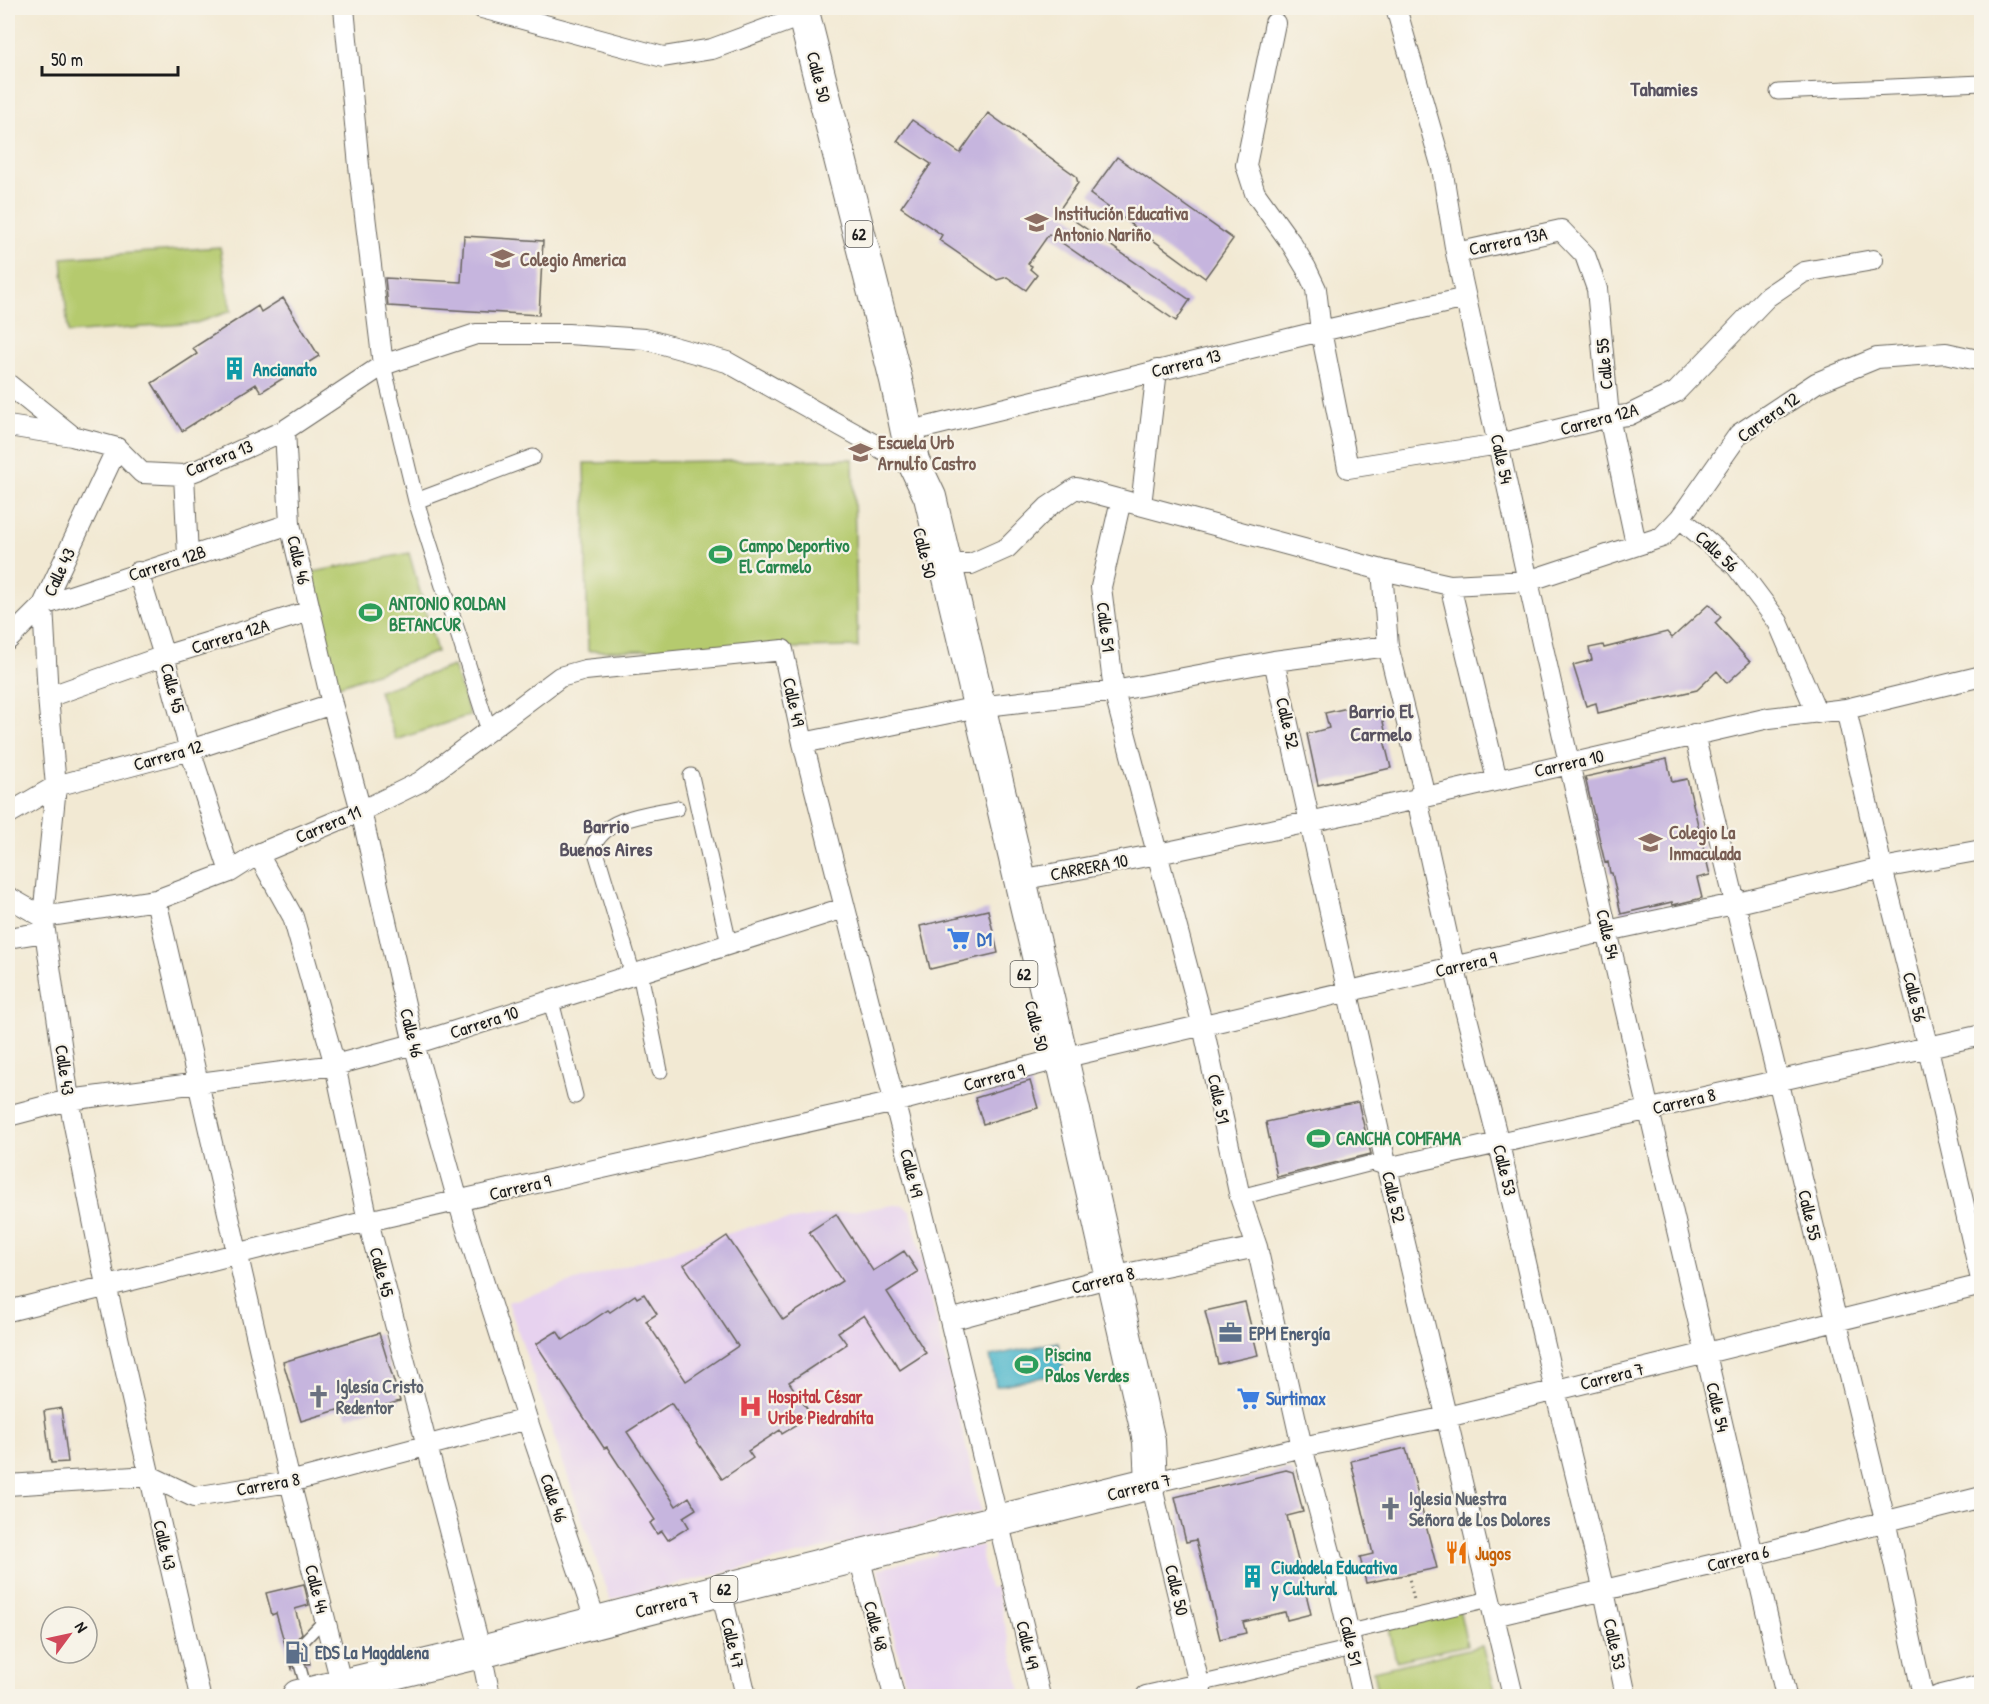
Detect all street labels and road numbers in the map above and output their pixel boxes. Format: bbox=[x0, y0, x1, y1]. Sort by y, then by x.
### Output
street label: Calle 50 bbox=[801, 49, 837, 105]
street label: Carrera 13A bbox=[1467, 220, 1550, 261]
road number: 62 bbox=[846, 221, 872, 247]
street label: Calle 55 bbox=[1589, 337, 1619, 391]
street label: Carrera 13 bbox=[1149, 342, 1223, 384]
street label: Carrera 12 bbox=[1732, 386, 1805, 448]
street label: Carrera 12A bbox=[1557, 397, 1641, 441]
street label: Calle 54 bbox=[1485, 432, 1520, 486]
street label: Carrera 13 bbox=[182, 433, 256, 483]
street label: Calle 50 bbox=[907, 525, 943, 581]
street label: Calle 56 bbox=[1690, 525, 1744, 577]
street label: Calle 46 bbox=[281, 533, 317, 587]
street label: Carrera 12B bbox=[125, 539, 209, 587]
street label: Calle 43 bbox=[37, 544, 81, 600]
street label: Calle 51 bbox=[1091, 601, 1121, 653]
street label: Carrera 12A bbox=[188, 612, 272, 660]
street label: Calle 45 bbox=[154, 660, 192, 716]
street label: Calle 49 bbox=[777, 675, 811, 729]
street label: Calle 52 bbox=[1270, 695, 1306, 752]
street label: Carrera 12 bbox=[130, 733, 206, 777]
street label: Carrera 10 bbox=[1532, 743, 1606, 783]
street label: Carrera 11 bbox=[291, 799, 365, 849]
street label: CARRERA 10 bbox=[1048, 847, 1130, 887]
street label: Calle 54 bbox=[1590, 907, 1626, 962]
street label: Carrera 9 bbox=[1433, 945, 1500, 983]
road number: 62 bbox=[1010, 961, 1038, 987]
street label: Calle 56 bbox=[1897, 969, 1933, 1025]
street label: Calle 50 bbox=[1019, 998, 1055, 1054]
street label: Carrera 10 bbox=[447, 999, 521, 1045]
street label: Calle 46 bbox=[394, 1006, 430, 1060]
street label: Calle 43 bbox=[49, 1043, 81, 1097]
street label: Carrera 9 bbox=[960, 1057, 1028, 1097]
street label: Calle 51 bbox=[1202, 1072, 1236, 1126]
street label: Carrera 8 bbox=[1650, 1082, 1718, 1120]
street label: Calle 53 bbox=[1487, 1142, 1523, 1198]
street label: Calle 49 bbox=[894, 1146, 930, 1200]
street label: Carrera 9 bbox=[487, 1168, 554, 1206]
street label: Calle 52 bbox=[1376, 1169, 1412, 1226]
street label: Calle 55 bbox=[1792, 1187, 1828, 1243]
street label: Calle 45 bbox=[363, 1244, 401, 1300]
street label: Carrera 8 bbox=[1069, 1260, 1137, 1300]
street label: Carrera 7 bbox=[1577, 1356, 1647, 1396]
street label: Calle 54 bbox=[1700, 1380, 1736, 1435]
street label: Carrera 8 bbox=[234, 1466, 302, 1502]
street label: Carrera 7 bbox=[1104, 1467, 1174, 1507]
street label: Calle 46 bbox=[534, 1470, 574, 1526]
street label: Calle 43 bbox=[147, 1517, 183, 1573]
street label: Carrera 6 bbox=[1704, 1538, 1772, 1578]
street label: Calle 44 bbox=[299, 1562, 335, 1616]
street label: Calle 50 bbox=[1159, 1562, 1195, 1618]
road number: 62 bbox=[710, 1576, 738, 1602]
street label: Carrera 7 bbox=[632, 1584, 702, 1624]
street label: Calle 48 bbox=[858, 1598, 894, 1654]
street label: Calle 51 bbox=[1333, 1614, 1369, 1668]
street label: Calle 47 bbox=[715, 1615, 751, 1671]
street label: Calle 53 bbox=[1597, 1616, 1633, 1672]
street label: Calle 49 bbox=[1010, 1618, 1046, 1672]

